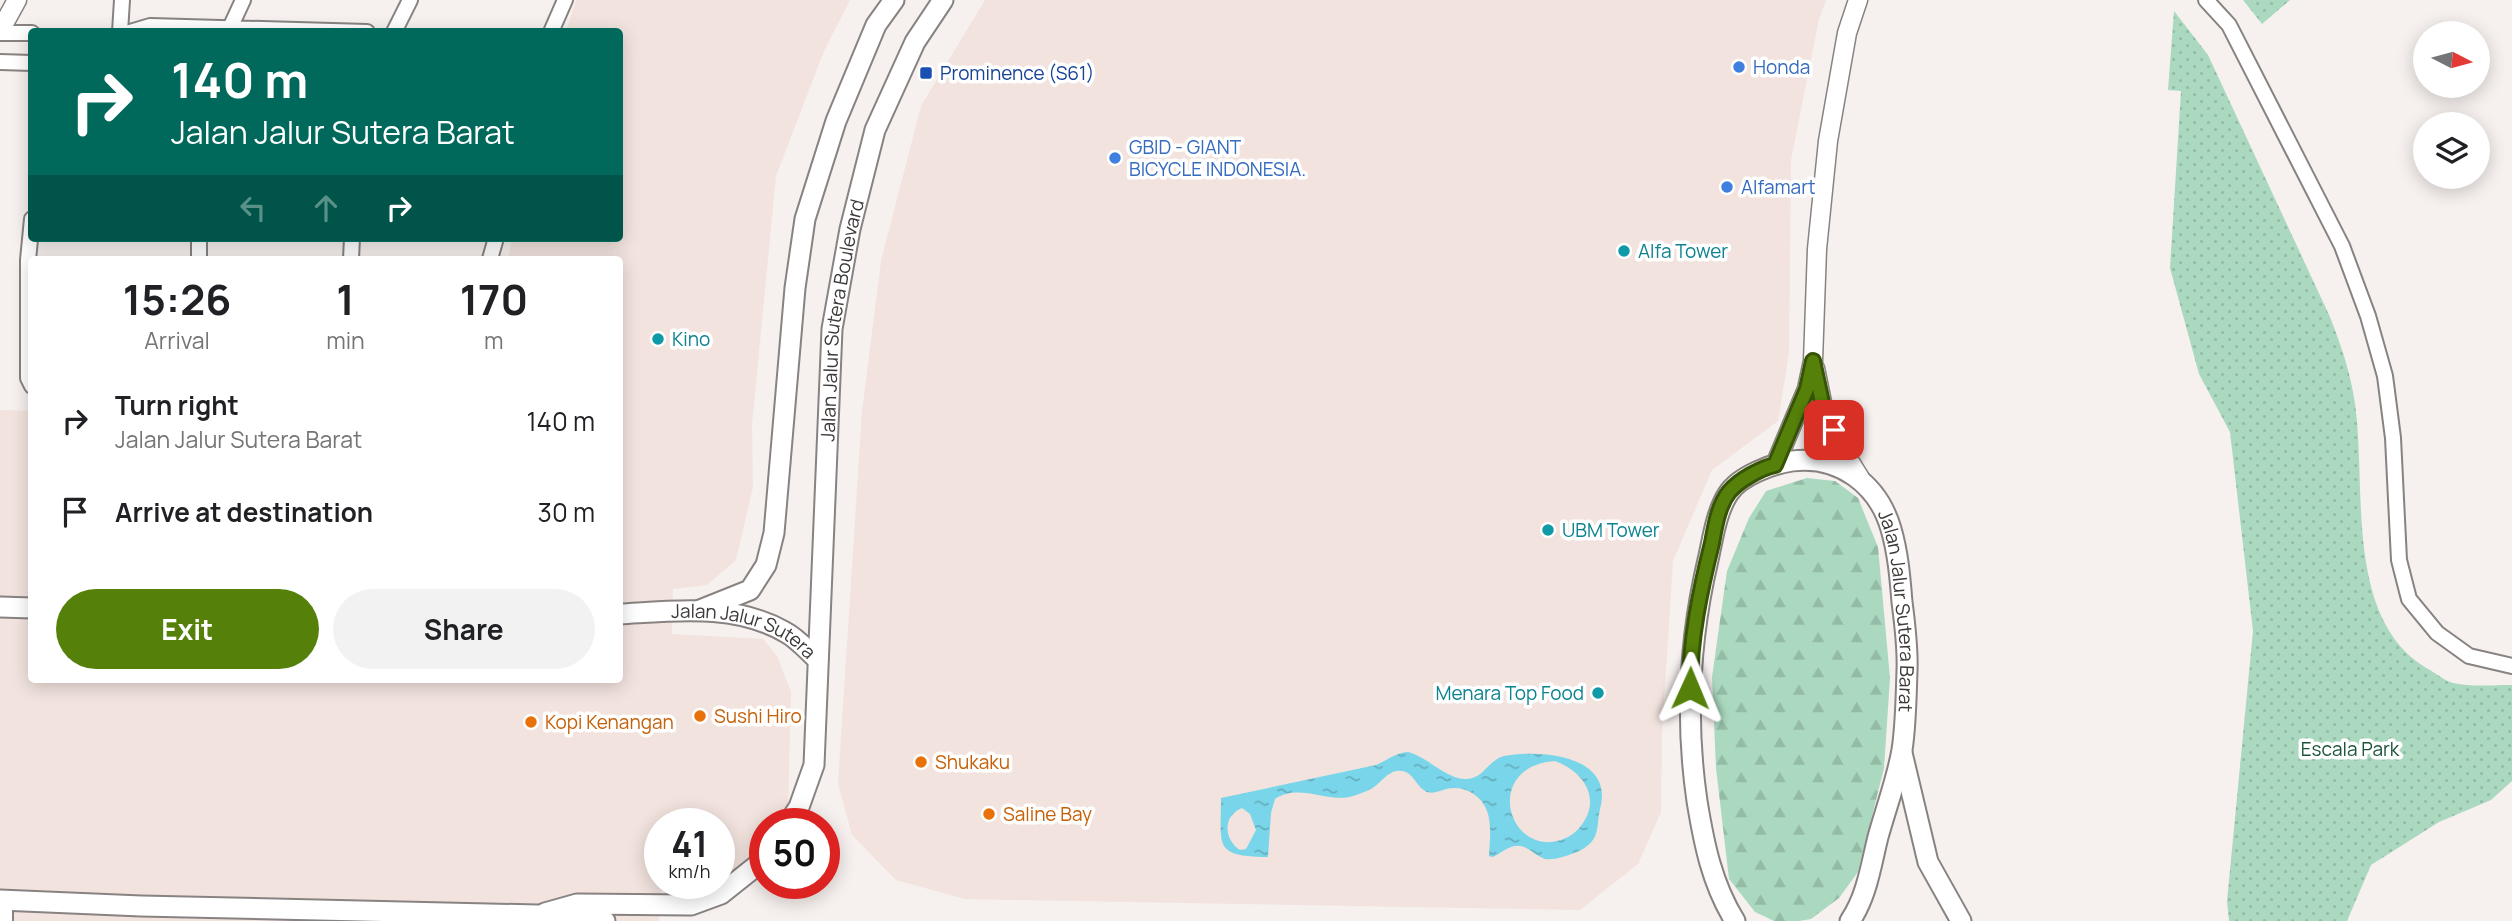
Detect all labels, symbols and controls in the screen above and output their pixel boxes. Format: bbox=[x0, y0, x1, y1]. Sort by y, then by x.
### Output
north arrow bbox=[2413, 21, 2490, 98]
map controls bbox=[2413, 21, 2490, 189]
text: 140 m bbox=[171, 46, 308, 113]
place label: Honda bbox=[1753, 54, 1810, 80]
icon: right bbox=[56, 56, 147, 147]
marker: Honda bbox=[1731, 59, 1747, 75]
place label: Prominence (S61) bbox=[940, 60, 1094, 86]
marker: Prominence (S61) bbox=[918, 65, 934, 81]
text: Jalan Jalur Sutera Barat bbox=[171, 110, 515, 154]
button: layers bbox=[2413, 112, 2490, 189]
place label: GBID - GIANT BICYCLE INDONESIA. bbox=[1129, 134, 1306, 182]
marker: GBID - GIANT BICYCLE INDONESIA. bbox=[1107, 150, 1123, 166]
place label: Alfamart bbox=[1741, 174, 1816, 200]
marker: Alfamart bbox=[1719, 179, 1735, 195]
icon: left bbox=[234, 189, 272, 227]
icon: ahead bbox=[307, 189, 345, 227]
icon: right bbox=[380, 189, 418, 227]
street label: Jalan Jalur Sutera Boulevard bbox=[814, 196, 870, 442]
place label: Alfa Tower bbox=[1638, 238, 1728, 264]
marker: Alfa Tower bbox=[1616, 243, 1632, 259]
text: 15:26 bbox=[123, 270, 231, 328]
text: 1 bbox=[336, 270, 355, 328]
text: 170 bbox=[460, 270, 528, 328]
text: Arrival bbox=[144, 324, 210, 356]
text: min bbox=[326, 324, 365, 356]
text: m bbox=[484, 324, 504, 356]
place label: Kino bbox=[672, 326, 710, 352]
marker: Kino bbox=[650, 331, 666, 347]
text: Turn right bbox=[115, 387, 239, 423]
pin bbox=[1804, 400, 1864, 460]
icon: right bbox=[56, 402, 94, 440]
text: 140 m bbox=[526, 403, 595, 439]
icon: arrive bbox=[1815, 411, 1853, 449]
text: Jalan Jalur Sutera Barat bbox=[115, 423, 362, 455]
icon: arrive bbox=[56, 493, 94, 531]
text: Arrive at destination bbox=[115, 494, 373, 530]
text: 30 m bbox=[538, 494, 595, 530]
street label: Jalan Jalur Sutera Barat bbox=[1872, 505, 1920, 713]
place label: UBM Tower bbox=[1562, 517, 1660, 543]
marker: UBM Tower bbox=[1540, 522, 1556, 538]
button: Exit bbox=[56, 589, 319, 669]
button: Share bbox=[333, 589, 595, 669]
street label: Jalan Jalur Sutera bbox=[671, 598, 822, 664]
position arrow bbox=[1653, 651, 1727, 725]
place label: Menara Top Food bbox=[1435, 680, 1584, 706]
marker: Menara Top Food bbox=[1590, 685, 1606, 701]
place label: Sushi Hiro bbox=[714, 703, 802, 729]
marker: Sushi Hiro bbox=[692, 708, 708, 724]
place label: Kopi Kenangan bbox=[545, 709, 674, 735]
marker: Kopi Kenangan bbox=[523, 714, 539, 730]
park label: Escala Park bbox=[2301, 736, 2400, 762]
place label: Shukaku bbox=[935, 749, 1010, 775]
marker: Shukaku bbox=[913, 754, 929, 770]
place label: Saline Bay bbox=[1003, 801, 1092, 827]
marker: Saline Bay bbox=[981, 806, 997, 822]
speed limit sign: 50 bbox=[749, 808, 840, 899]
text: 41 bbox=[671, 820, 708, 868]
text: km/h bbox=[669, 859, 710, 883]

